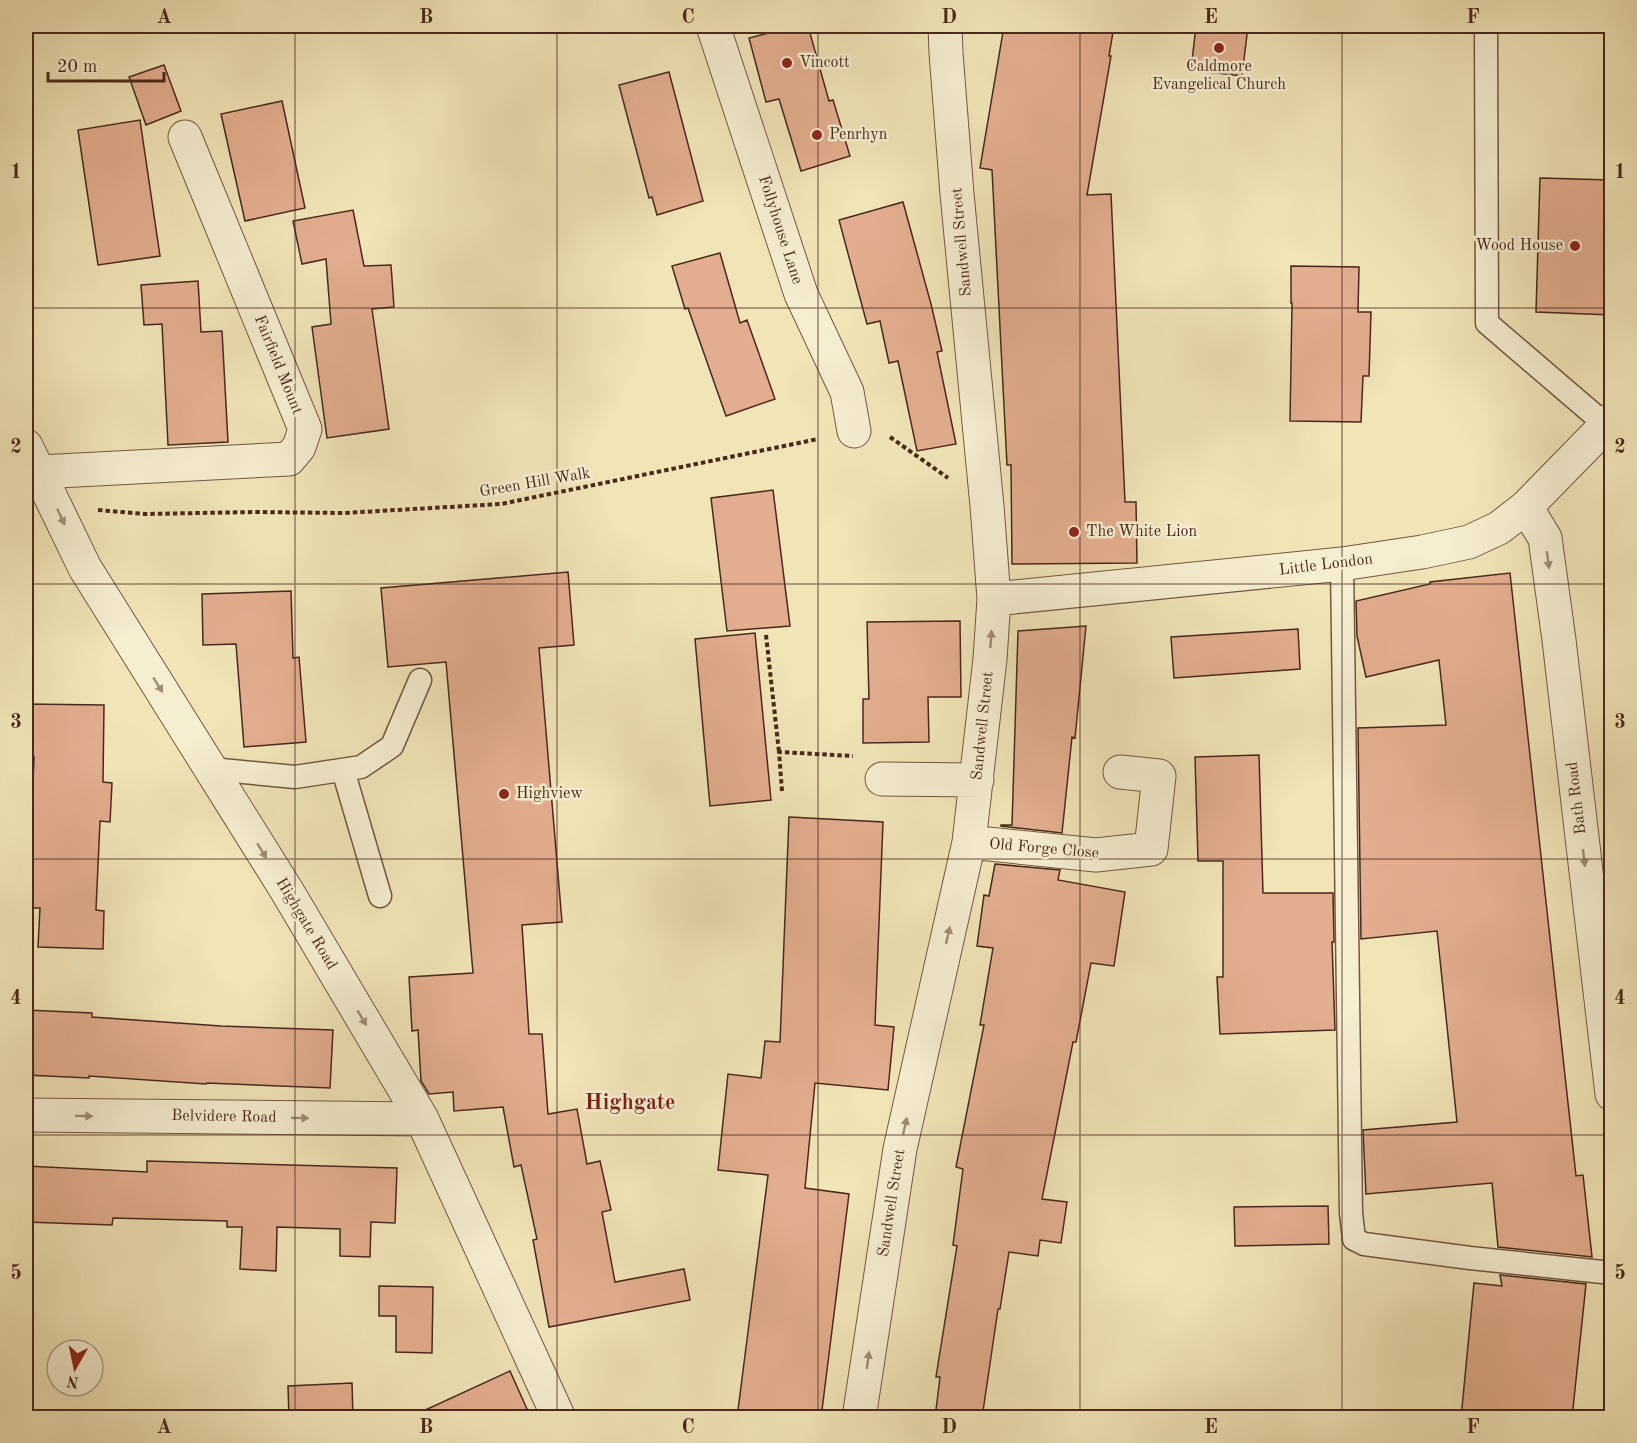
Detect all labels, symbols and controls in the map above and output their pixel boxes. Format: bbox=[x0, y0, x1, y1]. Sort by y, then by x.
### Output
text: A bbox=[156, 8, 172, 28]
text: B bbox=[419, 8, 433, 28]
text: C bbox=[681, 8, 695, 28]
text: D bbox=[941, 8, 957, 28]
text: E bbox=[1204, 8, 1218, 28]
text: F bbox=[1466, 8, 1480, 28]
marker: Caldmore Evangelical Church bbox=[1212, 41, 1226, 55]
scale bar bbox=[48, 45, 164, 83]
place label: Vincott bbox=[799, 55, 850, 71]
marker: Vincott bbox=[780, 56, 794, 70]
text: 20 m bbox=[57, 58, 97, 76]
place label: Caldmore Evangelical Church bbox=[1152, 59, 1286, 93]
place label: Penrhyn bbox=[829, 127, 888, 143]
marker: Penrhyn bbox=[810, 128, 824, 142]
text: 1 bbox=[10, 163, 22, 183]
text: 1 bbox=[1614, 163, 1626, 183]
street label: Follyhouse Lane bbox=[755, 174, 805, 286]
street label: Sandwell Street bbox=[949, 186, 975, 297]
place label: Wood House bbox=[1475, 238, 1563, 254]
marker: Wood House bbox=[1568, 239, 1582, 253]
street label: Fairfield Mount bbox=[251, 313, 305, 417]
text: 2 bbox=[10, 438, 22, 458]
text: 2 bbox=[1614, 438, 1626, 458]
street label: Green Hill Walk bbox=[478, 465, 592, 501]
one-way arrow bbox=[56, 508, 66, 526]
place label: The White Lion bbox=[1086, 524, 1197, 540]
marker: The White Lion bbox=[1067, 525, 1081, 539]
one-way arrow bbox=[1543, 550, 1553, 569]
street label: Little London bbox=[1278, 551, 1374, 579]
one-way arrow bbox=[986, 629, 996, 648]
street label: Sandwell Street bbox=[969, 670, 997, 781]
one-way arrow bbox=[153, 677, 164, 693]
text: 3 bbox=[10, 713, 22, 733]
text: 3 bbox=[1614, 713, 1626, 733]
street label: Bath Road bbox=[1565, 761, 1589, 835]
place label: Highview bbox=[516, 786, 583, 802]
marker: Highview bbox=[497, 787, 511, 801]
street label: Old Forge Close bbox=[988, 836, 1100, 862]
one-way arrow bbox=[256, 842, 267, 859]
one-way arrow bbox=[1579, 848, 1589, 867]
street label: Highgate Road bbox=[272, 875, 340, 973]
one-way arrow bbox=[943, 926, 953, 945]
text: 4 bbox=[10, 989, 22, 1009]
text: 4 bbox=[1614, 989, 1626, 1009]
one-way arrow bbox=[357, 1010, 367, 1027]
district label: Highgate bbox=[585, 1092, 675, 1114]
street label: Belvidere Road bbox=[171, 1108, 277, 1126]
one-way arrow bbox=[74, 1111, 93, 1121]
one-way arrow bbox=[290, 1113, 309, 1123]
one-way arrow bbox=[900, 1116, 910, 1135]
street label: Sandwell Street bbox=[876, 1147, 909, 1258]
text: 5 bbox=[10, 1263, 22, 1284]
text: 5 bbox=[1614, 1263, 1626, 1284]
north arrow bbox=[45, 1338, 105, 1398]
one-way arrow bbox=[864, 1350, 873, 1369]
text: N bbox=[65, 1372, 80, 1390]
text: A bbox=[156, 1418, 172, 1438]
text: B bbox=[419, 1418, 433, 1438]
text: C bbox=[681, 1418, 695, 1438]
text: D bbox=[941, 1418, 957, 1438]
text: E bbox=[1204, 1418, 1218, 1438]
text: F bbox=[1466, 1418, 1480, 1438]

